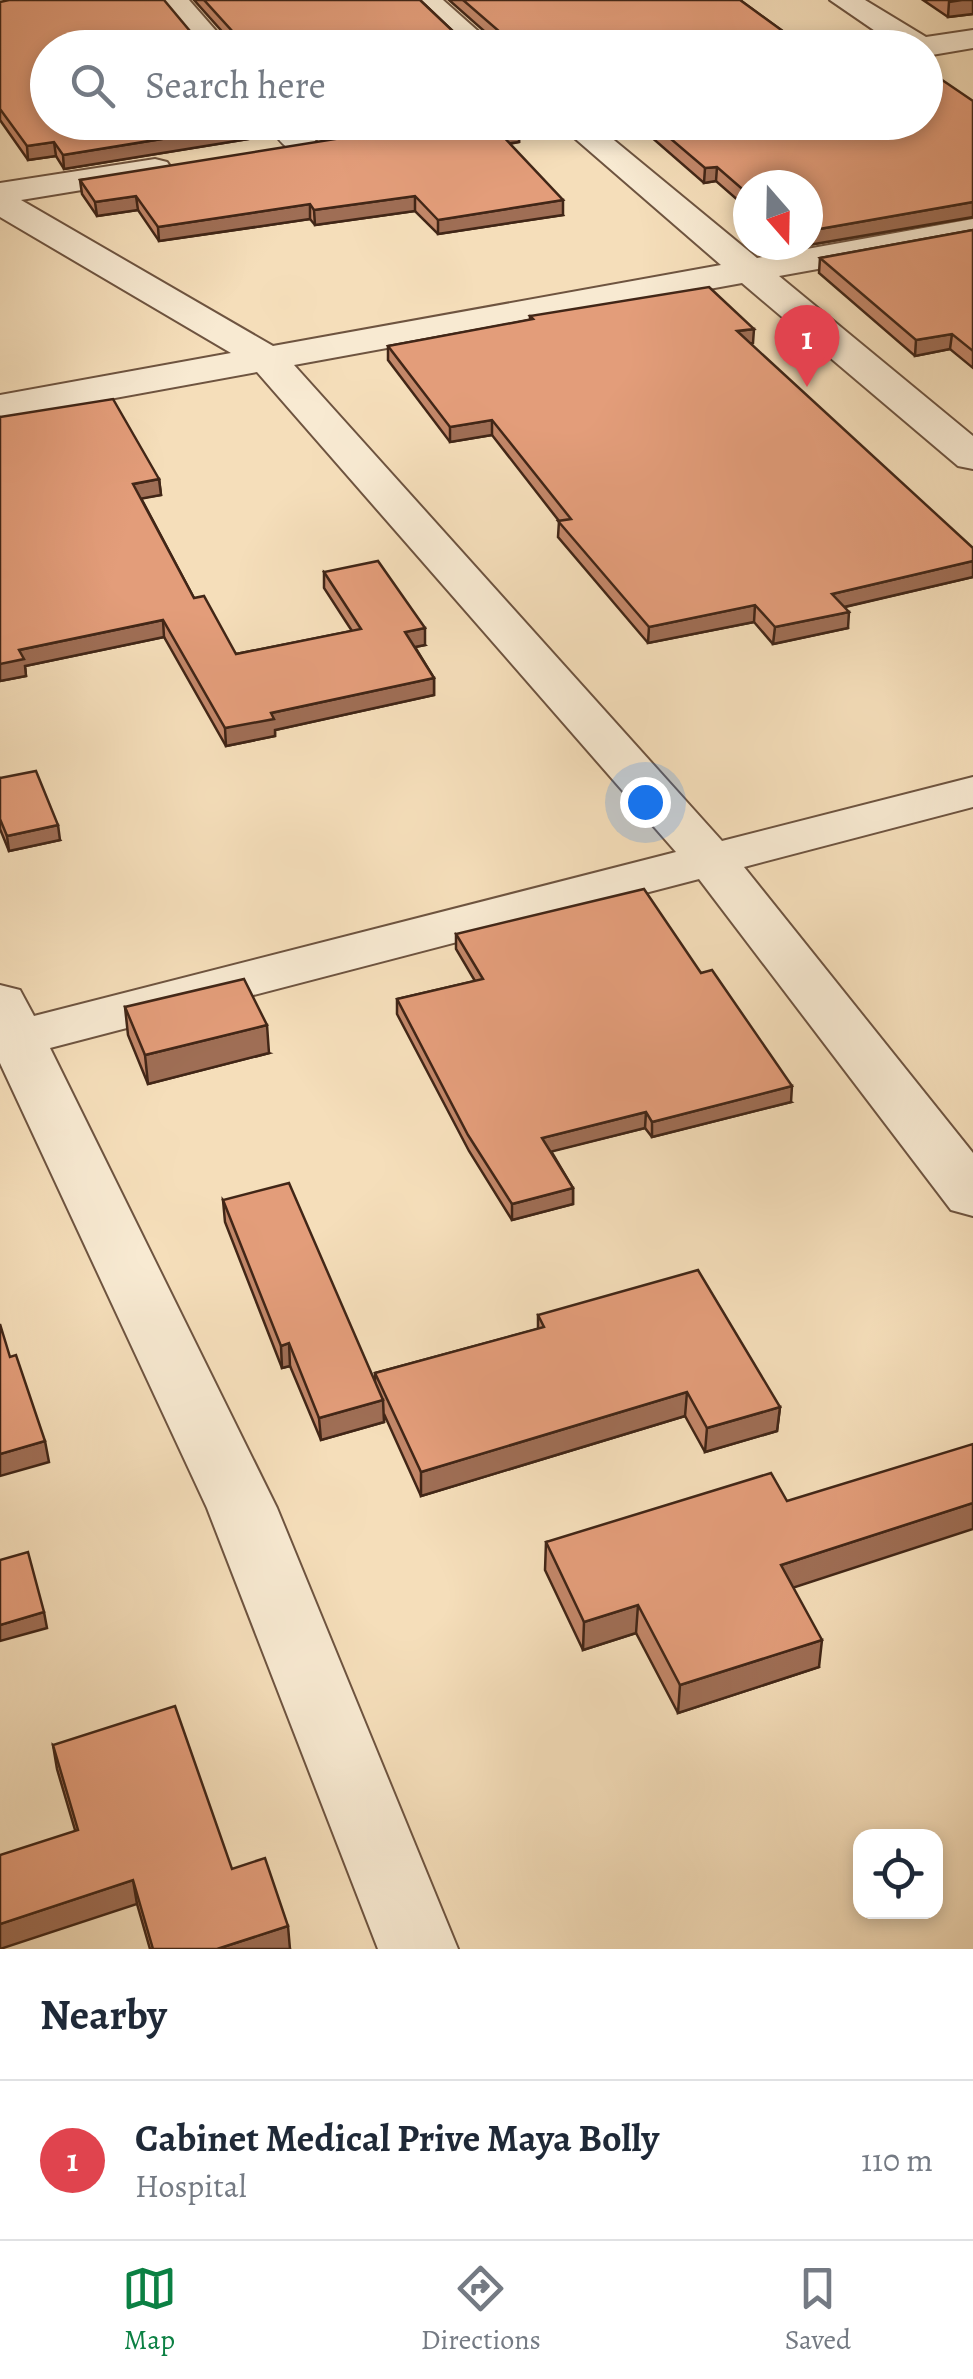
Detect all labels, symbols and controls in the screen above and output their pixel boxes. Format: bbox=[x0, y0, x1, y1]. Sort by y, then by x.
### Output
search box bbox=[30, 30, 943, 140]
icon: search bbox=[65, 58, 120, 113]
text: Search here bbox=[145, 59, 326, 111]
north arrow bbox=[733, 170, 823, 260]
pin: 1 bbox=[774, 304, 840, 387]
your location bbox=[620, 777, 671, 828]
map controls bbox=[853, 1829, 943, 1919]
button: locate bbox=[853, 1829, 943, 1919]
text: Nearby bbox=[40, 1986, 167, 2043]
text: Cabinet Medical Prive Maya Bolly bbox=[135, 2112, 659, 2164]
text: 1 bbox=[67, 2138, 78, 2182]
text: 110 m bbox=[861, 2138, 933, 2182]
text: Hospital bbox=[135, 2164, 247, 2208]
tab: Map bbox=[122, 2261, 177, 2359]
tab: Directions bbox=[421, 2261, 541, 2359]
tab: Saved bbox=[785, 2261, 851, 2359]

